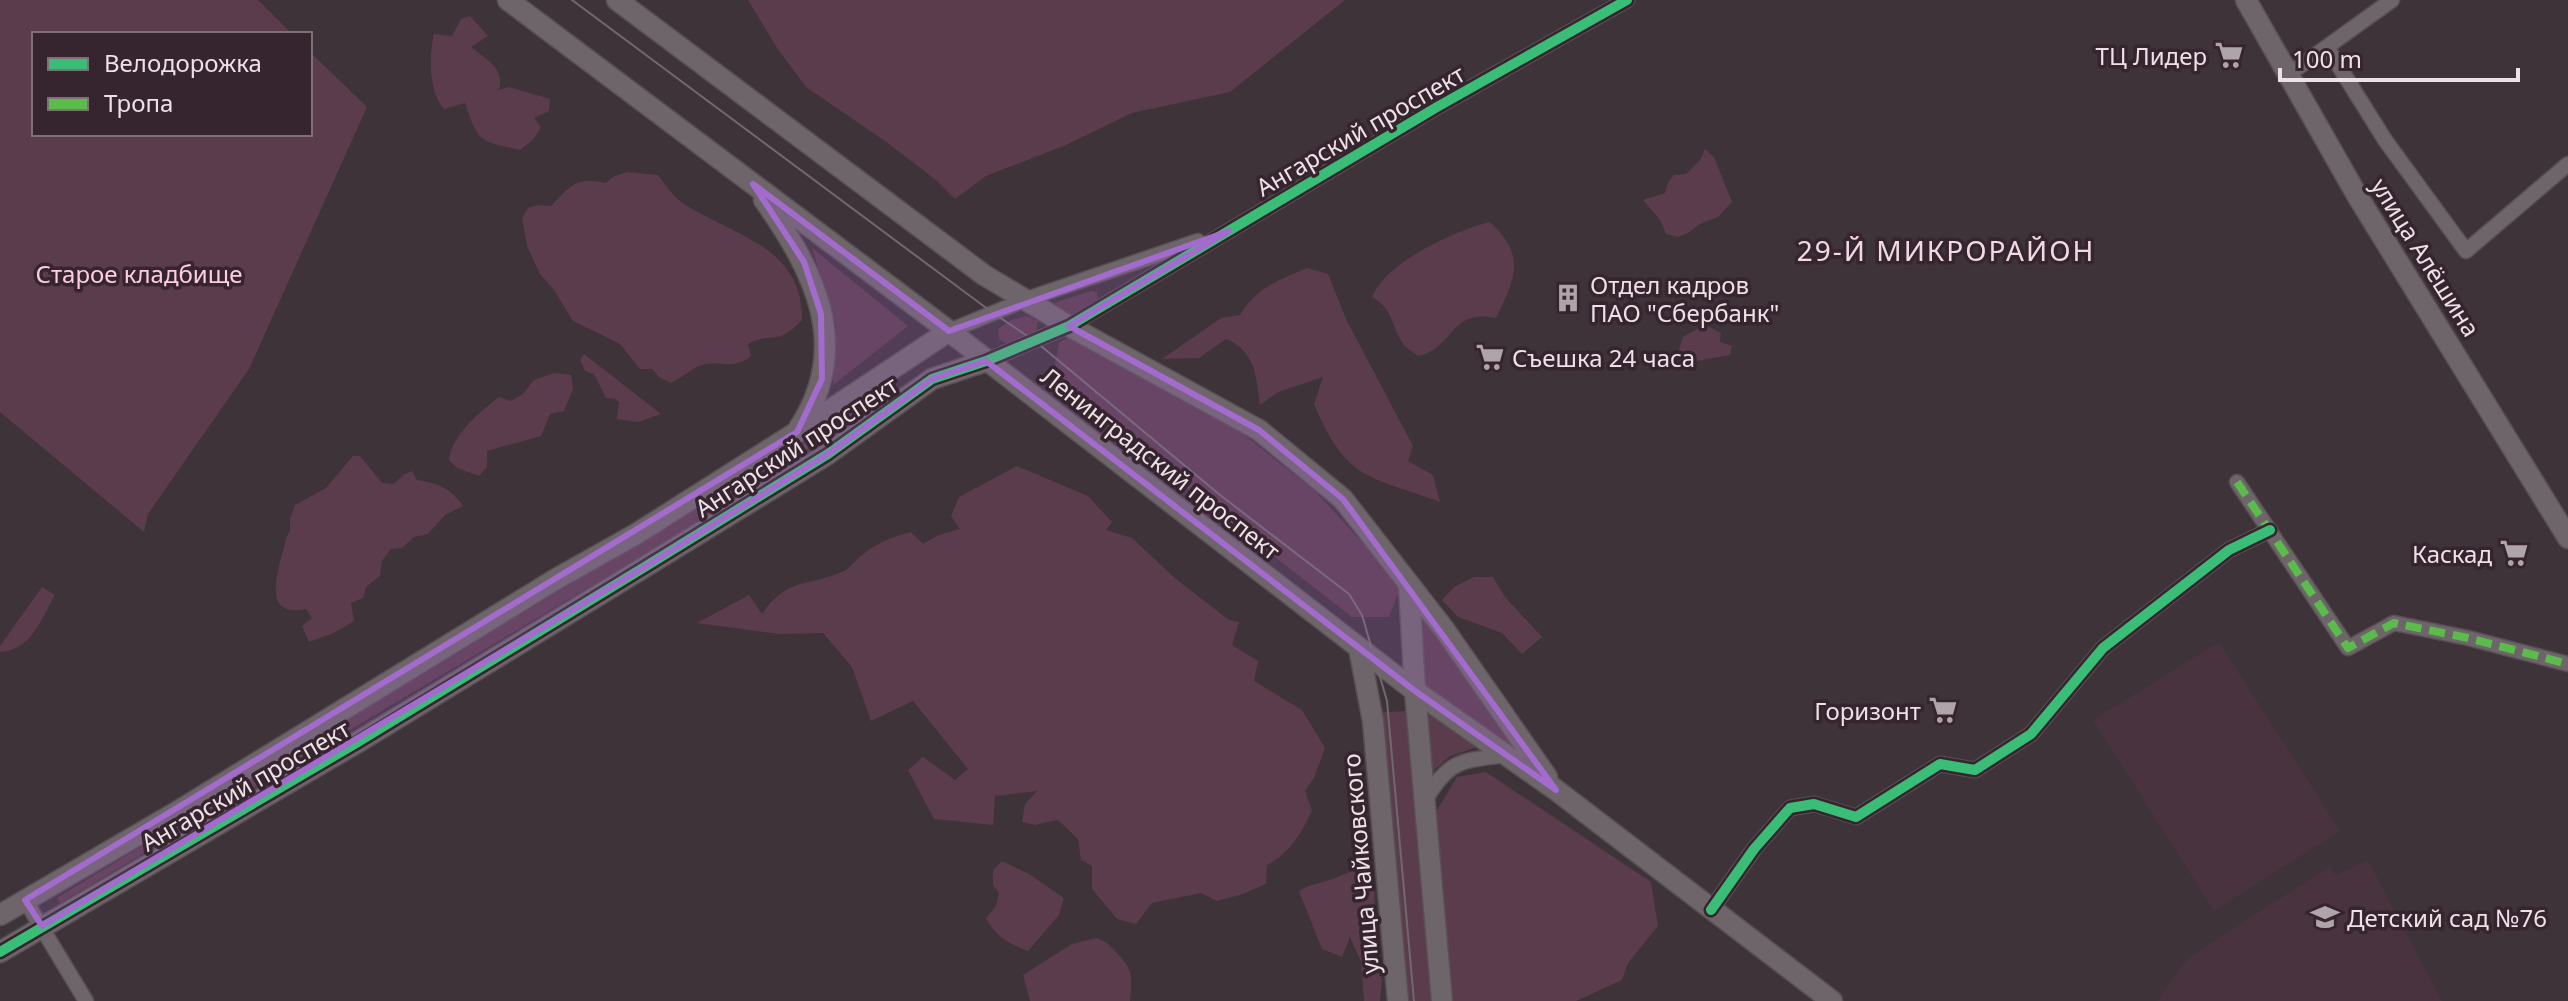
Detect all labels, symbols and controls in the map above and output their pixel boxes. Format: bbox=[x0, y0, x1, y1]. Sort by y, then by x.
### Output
legend bbox=[32, 32, 312, 136]
scale bar bbox=[2280, 32, 2518, 82]
place label: ТЦ Лидер bbox=[2096, 39, 2207, 72]
supermarket icon: ТЦ Лидер bbox=[2214, 40, 2244, 70]
text: 100 m bbox=[2292, 42, 2362, 75]
text: Велодорожка bbox=[104, 46, 262, 79]
street label: Ангарский проспект bbox=[1250, 57, 1470, 203]
text: Тропа bbox=[104, 86, 173, 119]
street label: улица Алёшина bbox=[2364, 171, 2488, 343]
district label: 29-Й МИКРОРАЙОН bbox=[1797, 231, 2095, 269]
park label: Старое кладбище bbox=[36, 257, 242, 290]
place label: Отдел кадров ПАО "Сбербанк" bbox=[1590, 268, 1779, 329]
building icon: Отдел кадров ПАО "Сбербанк" bbox=[1553, 283, 1583, 313]
place label: Съешка 24 часа bbox=[1512, 341, 1695, 374]
supermarket icon: Съешка 24 часа bbox=[1475, 342, 1505, 372]
street label: Ленинградский проспект bbox=[1035, 359, 1287, 567]
street label: Ангарский проспект bbox=[688, 368, 904, 524]
place label: Каскад bbox=[2412, 537, 2492, 570]
supermarket icon: Каскад bbox=[2499, 538, 2529, 568]
place label: Горизонт bbox=[1814, 694, 1921, 727]
supermarket icon: Горизонт bbox=[1928, 695, 1958, 725]
street label: Ангарский проспект bbox=[135, 712, 355, 858]
street label: улица Чайковского bbox=[1334, 752, 1386, 976]
place label: Детский сад №76 bbox=[2347, 901, 2547, 934]
school or university icon: Детский сад №76 bbox=[2310, 902, 2340, 932]

